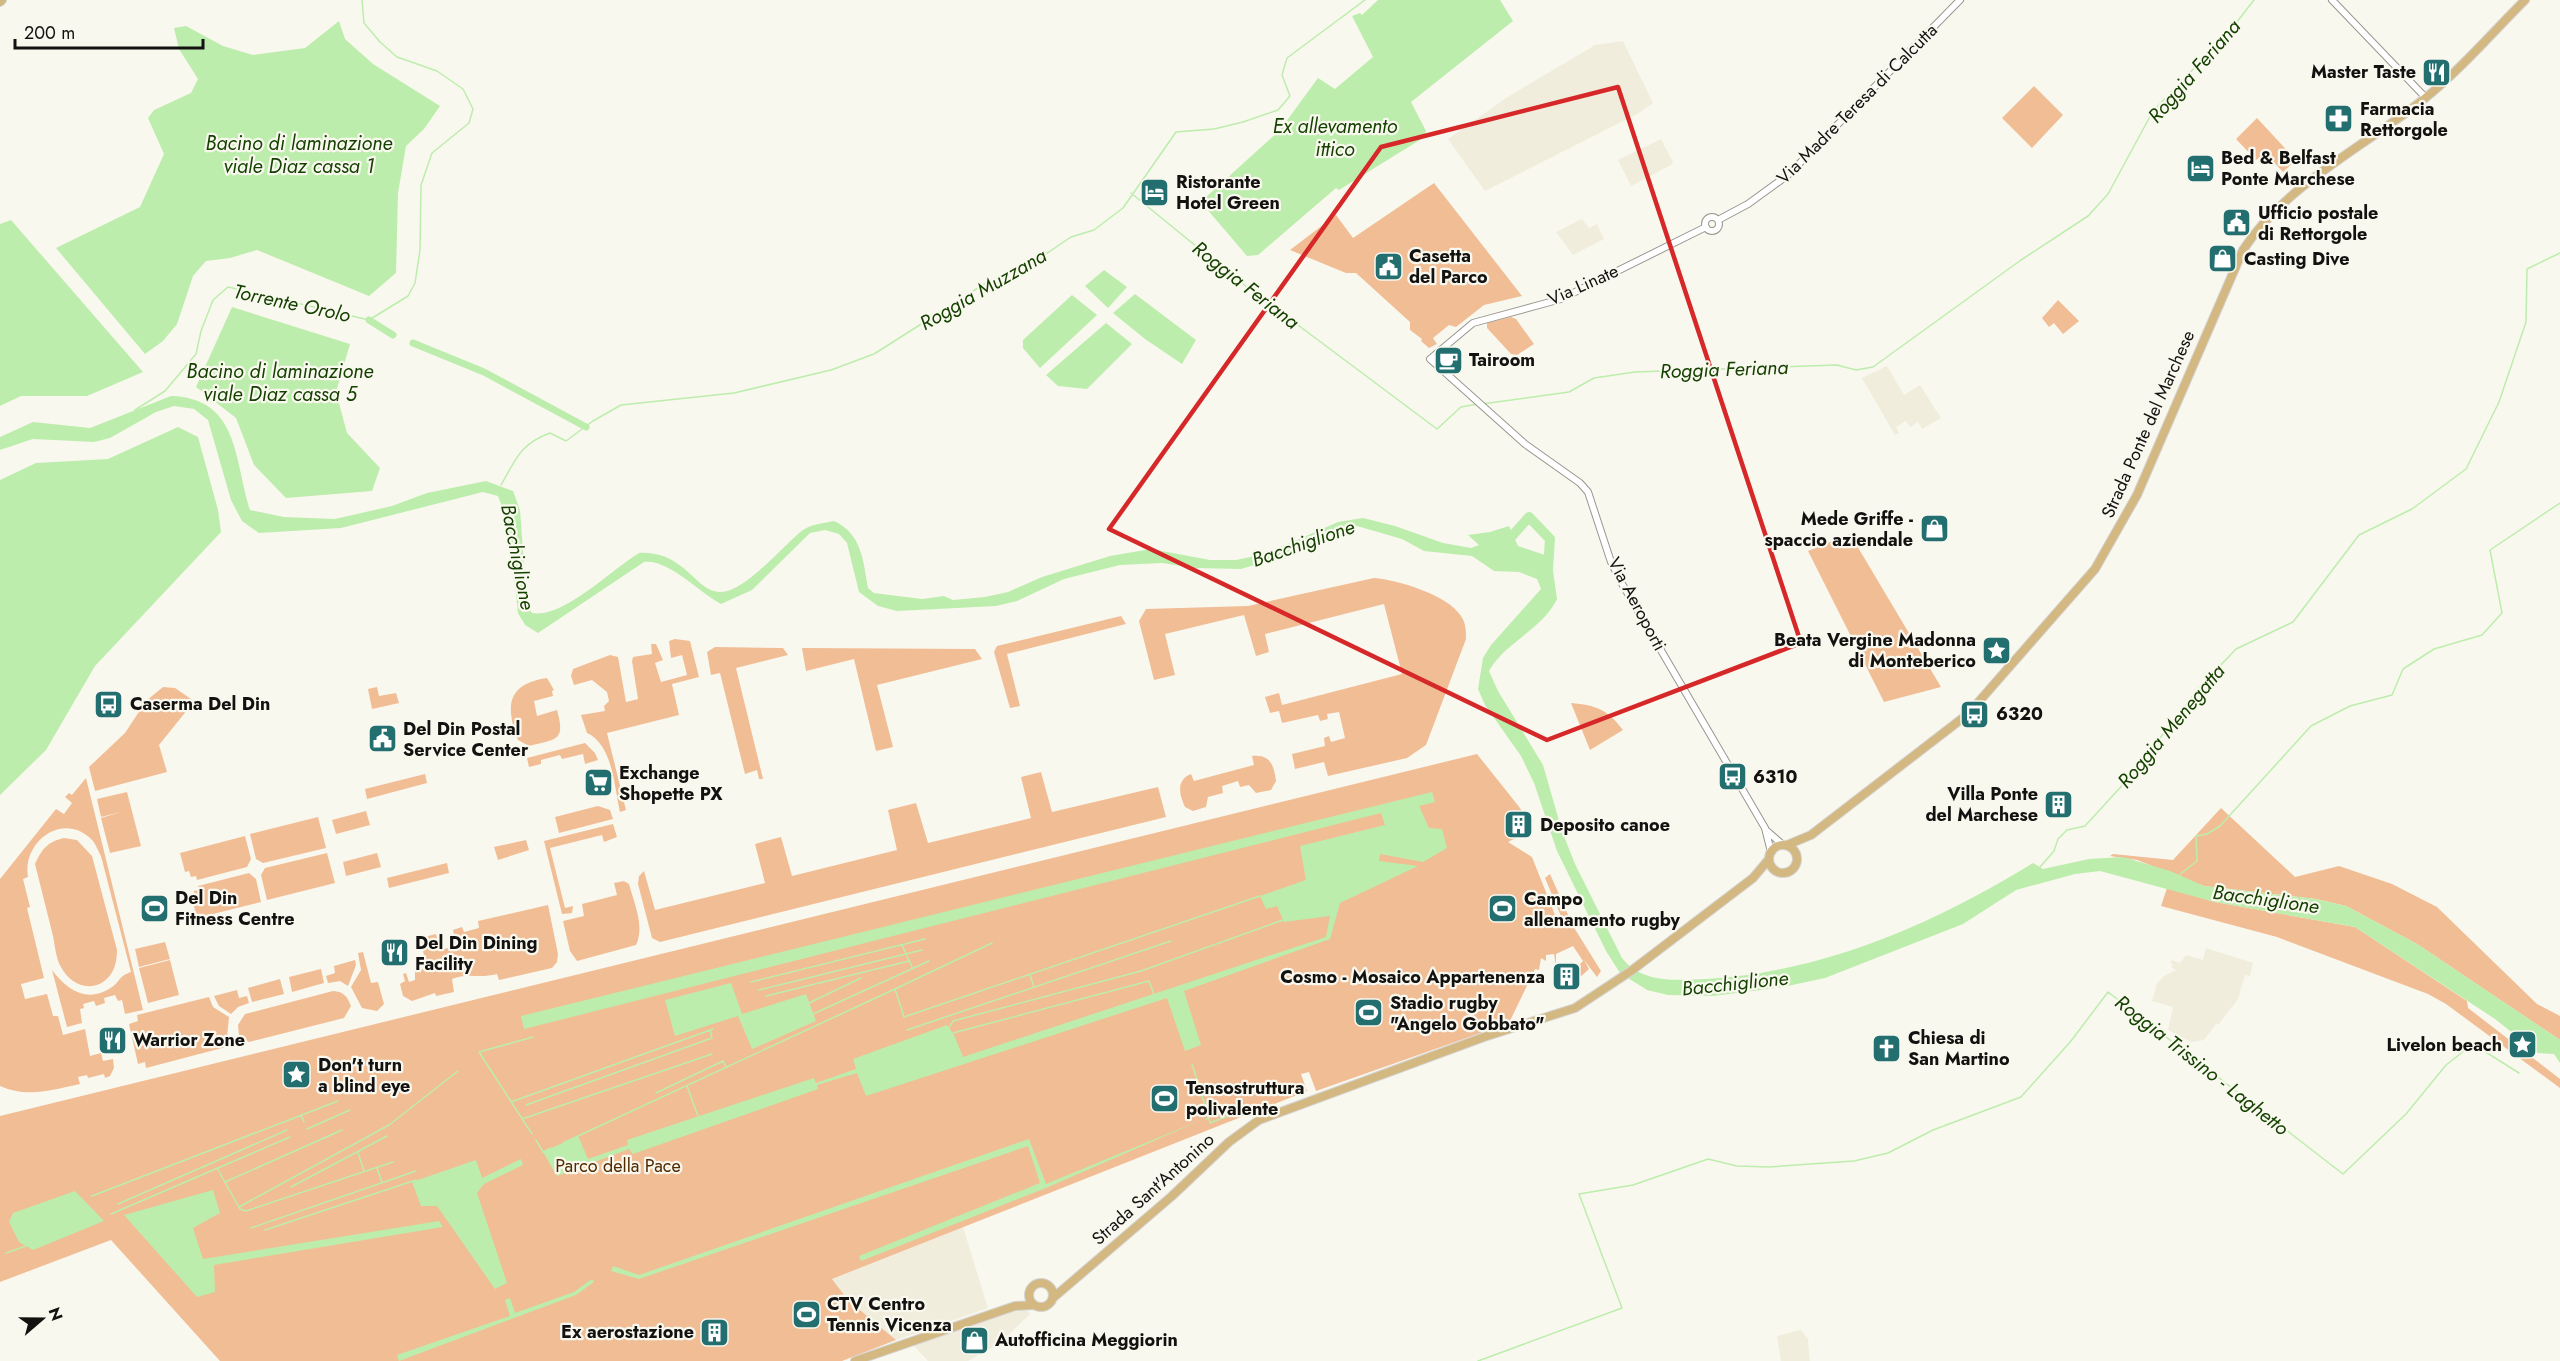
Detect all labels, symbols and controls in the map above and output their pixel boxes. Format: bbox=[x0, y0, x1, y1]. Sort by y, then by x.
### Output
scale bar bbox=[15, 12, 202, 50]
water label: Roggia Feriana bbox=[2141, 13, 2248, 129]
street label: Via Madre Teresa di Calcutta bbox=[1771, 18, 1943, 190]
text: 200 m bbox=[24, 20, 75, 46]
restaurant icon: Master Taste bbox=[2421, 56, 2453, 88]
place label: Master Taste bbox=[2311, 59, 2416, 85]
place label: Farmacia Rettorgole bbox=[2360, 96, 2448, 143]
pharmacy icon: Farmacia Rettorgole bbox=[2323, 103, 2355, 135]
water label: Ex allevamento ittico bbox=[1273, 112, 1398, 164]
water label: Bacino di laminazione viale Diaz cassa 1 bbox=[206, 129, 392, 181]
place label: Bed & Belfast Ponte Marchese bbox=[2221, 145, 2355, 192]
hotel icon: Bed & Belfast Ponte Marchese bbox=[2184, 152, 2216, 184]
place label: Ristorante Hotel Green bbox=[1176, 169, 1280, 216]
hotel icon: Ristorante Hotel Green bbox=[1139, 176, 1171, 208]
place label: Ufficio postale di Rettorgole bbox=[2258, 200, 2378, 247]
public building icon: Ufficio postale di Rettorgole bbox=[2221, 207, 2253, 239]
water label: Roggia Feriana bbox=[1186, 234, 1305, 336]
water label: Roggia Muzzana bbox=[914, 241, 1052, 338]
place label: Casetta del Parco bbox=[1409, 243, 1488, 290]
shop icon: Casting Dive bbox=[2207, 243, 2239, 275]
place label: Casting Dive bbox=[2244, 246, 2350, 272]
public building icon: Casetta del Parco bbox=[1372, 250, 1404, 282]
street label: Via Linate bbox=[1543, 258, 1623, 312]
water label: Torrente Orolo bbox=[231, 277, 353, 330]
street label: Strada Ponte del Marchese bbox=[2095, 326, 2201, 522]
cafe icon: Tairoom bbox=[1432, 344, 1464, 376]
place label: Tairoom bbox=[1469, 347, 1535, 373]
water label: Roggia Feriana bbox=[1659, 353, 1789, 386]
water label: Bacino di laminazione viale Diaz cassa 5 bbox=[187, 357, 373, 409]
water label: Bacchiglione bbox=[493, 502, 542, 612]
place label: Mede Griffe - spaccio aziendale bbox=[1765, 506, 1913, 553]
water label: Bacchiglione bbox=[1248, 512, 1358, 575]
shop icon: Mede Griffe - spaccio aziendale bbox=[1918, 513, 1950, 545]
street label: Via Aeroporti bbox=[1601, 553, 1673, 655]
place label: Beata Vergine Madonna di Monteberico bbox=[1774, 627, 1976, 674]
place icon: Beata Vergine Madonna di Monteberico bbox=[1981, 634, 2013, 666]
water label: Roggia Menegatta bbox=[2111, 658, 2232, 795]
bus stop icon: Caserma Del Din bbox=[93, 688, 125, 720]
place label: Caserma Del Din bbox=[130, 691, 270, 717]
bus stop icon: 6320 bbox=[1959, 698, 1991, 730]
place label: 6320 bbox=[1996, 701, 2043, 727]
place label: Del Din Postal Service Center bbox=[403, 716, 529, 763]
public building icon: Del Din Postal Service Center bbox=[366, 723, 398, 755]
place label: Exchange Shopette PX bbox=[619, 760, 723, 807]
bus stop icon: 6310 bbox=[1716, 761, 1748, 793]
place label: 6310 bbox=[1753, 764, 1797, 790]
supermarket icon: Exchange Shopette PX bbox=[582, 767, 614, 799]
place label: Villa Ponte del Marchese bbox=[1925, 781, 2038, 828]
building icon: Villa Ponte del Marchese bbox=[2043, 788, 2075, 820]
building icon: Deposito canoe bbox=[1503, 809, 1535, 841]
place label: Deposito canoe bbox=[1540, 812, 1670, 838]
water label: Bacchiglione bbox=[2211, 878, 2321, 921]
place label: Del Din Fitness Centre bbox=[175, 885, 295, 932]
place label: Campo allenamento rugby bbox=[1524, 886, 1681, 933]
sports icon: Del Din Fitness Centre bbox=[138, 892, 170, 924]
sports icon: Campo allenamento rugby bbox=[1487, 893, 1519, 925]
place label: Del Din Dining Facility bbox=[415, 930, 538, 977]
restaurant icon: Del Din Dining Facility bbox=[378, 937, 410, 969]
building icon: Cosmo - Mosaico Appartenenza bbox=[1550, 961, 1582, 993]
water label: Bacchiglione bbox=[1680, 963, 1790, 1004]
place label: Cosmo - Mosaico Appartenenza bbox=[1280, 964, 1545, 990]
water label: Roggia Trissino - Laghetto bbox=[2109, 988, 2295, 1143]
place label: Stadio rugby "Angelo Gobbato" bbox=[1390, 990, 1545, 1037]
sports icon: Stadio rugby "Angelo Gobbato" bbox=[1353, 997, 1385, 1029]
restaurant icon: Warrior Zone bbox=[96, 1024, 128, 1056]
place label: Chiesa di San Martino bbox=[1908, 1025, 2010, 1072]
place label: Warrior Zone bbox=[133, 1027, 245, 1053]
place icon: Livelon beach bbox=[2507, 1029, 2539, 1061]
church icon: Chiesa di San Martino bbox=[1871, 1032, 1903, 1064]
place label: Livelon beach bbox=[2387, 1032, 2502, 1058]
place label: Don't turn a blind eye bbox=[318, 1052, 410, 1099]
place icon: Don't turn a blind eye bbox=[281, 1059, 313, 1091]
place label: Tensostruttura polivalente bbox=[1186, 1075, 1304, 1122]
sports icon: Tensostruttura polivalente bbox=[1149, 1082, 1181, 1114]
street label: Strada Sant'Antonino bbox=[1086, 1127, 1220, 1251]
park label: Parco della Pace bbox=[555, 1153, 681, 1179]
north arrow bbox=[12, 1289, 72, 1349]
place label: CTV Centro Tennis Vicenza bbox=[827, 1291, 952, 1338]
sports icon: CTV Centro Tennis Vicenza bbox=[790, 1298, 822, 1330]
text: N bbox=[43, 1304, 69, 1324]
building icon: Ex aerostazione bbox=[699, 1316, 731, 1348]
place label: Ex aerostazione bbox=[561, 1319, 694, 1345]
shop icon: Autofficina Meggiorin bbox=[958, 1324, 990, 1356]
place label: Autofficina Meggiorin bbox=[994, 1327, 1178, 1353]

